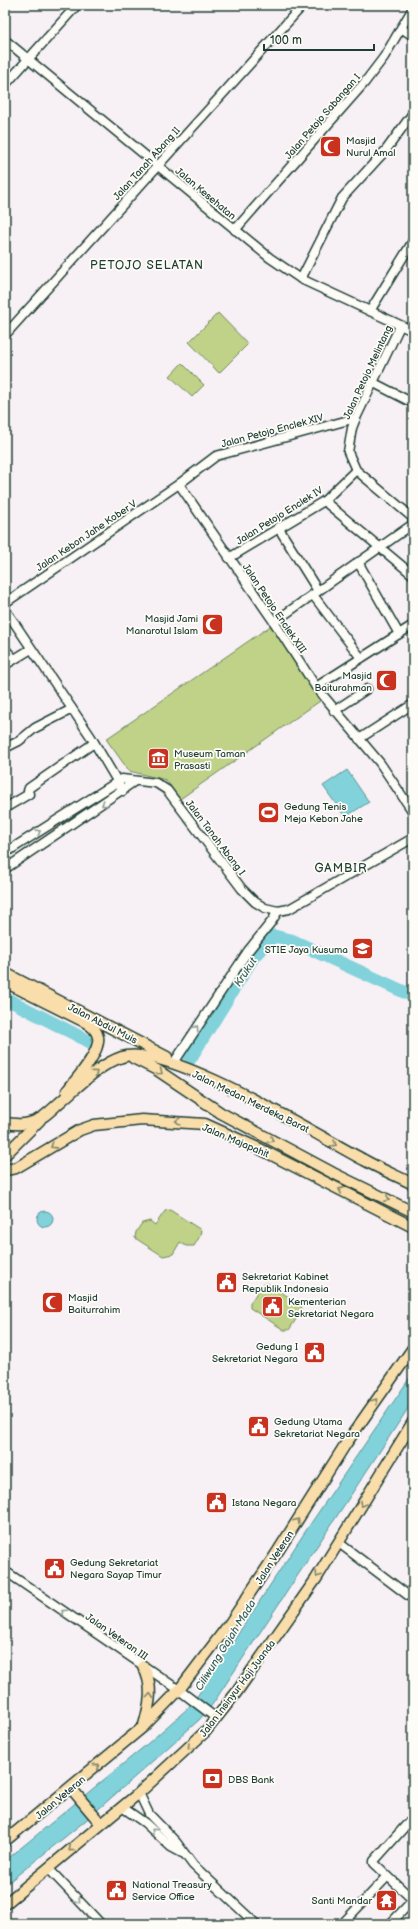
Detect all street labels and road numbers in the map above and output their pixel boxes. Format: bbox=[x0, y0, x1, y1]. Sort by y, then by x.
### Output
street label: Jalan Petojo Sabangan I bbox=[282, 72, 363, 162]
street label: Jalan Tanah Abang II bbox=[111, 125, 183, 203]
street label: Jalan Kesehatan bbox=[173, 165, 238, 223]
street label: Jalan Petojo Melintang bbox=[341, 323, 395, 421]
street label: Jalan Petojo Enclek XIV bbox=[220, 411, 325, 450]
street label: Jalan Petojo Enclek IV bbox=[234, 484, 326, 547]
street label: Jalan Kebon Jahe Kober V bbox=[34, 497, 140, 574]
street label: Jalan Petojo Enclek XIII bbox=[240, 562, 309, 656]
street label: Jalan Tanah Abang I bbox=[183, 798, 247, 878]
street label: Jalan Abdul Muis bbox=[66, 1001, 139, 1047]
street label: Jalan Medan Merdeka Barat bbox=[190, 1068, 311, 1135]
street label: Jalan Majapahit bbox=[200, 1121, 271, 1160]
street label: Jalan Veteran bbox=[253, 1528, 297, 1587]
street label: Jalan Veteran III bbox=[83, 1611, 150, 1663]
street label: Jalan Insinyur Haji Juanda bbox=[197, 1638, 278, 1739]
street label: Jalan Veteran bbox=[33, 1773, 88, 1822]

